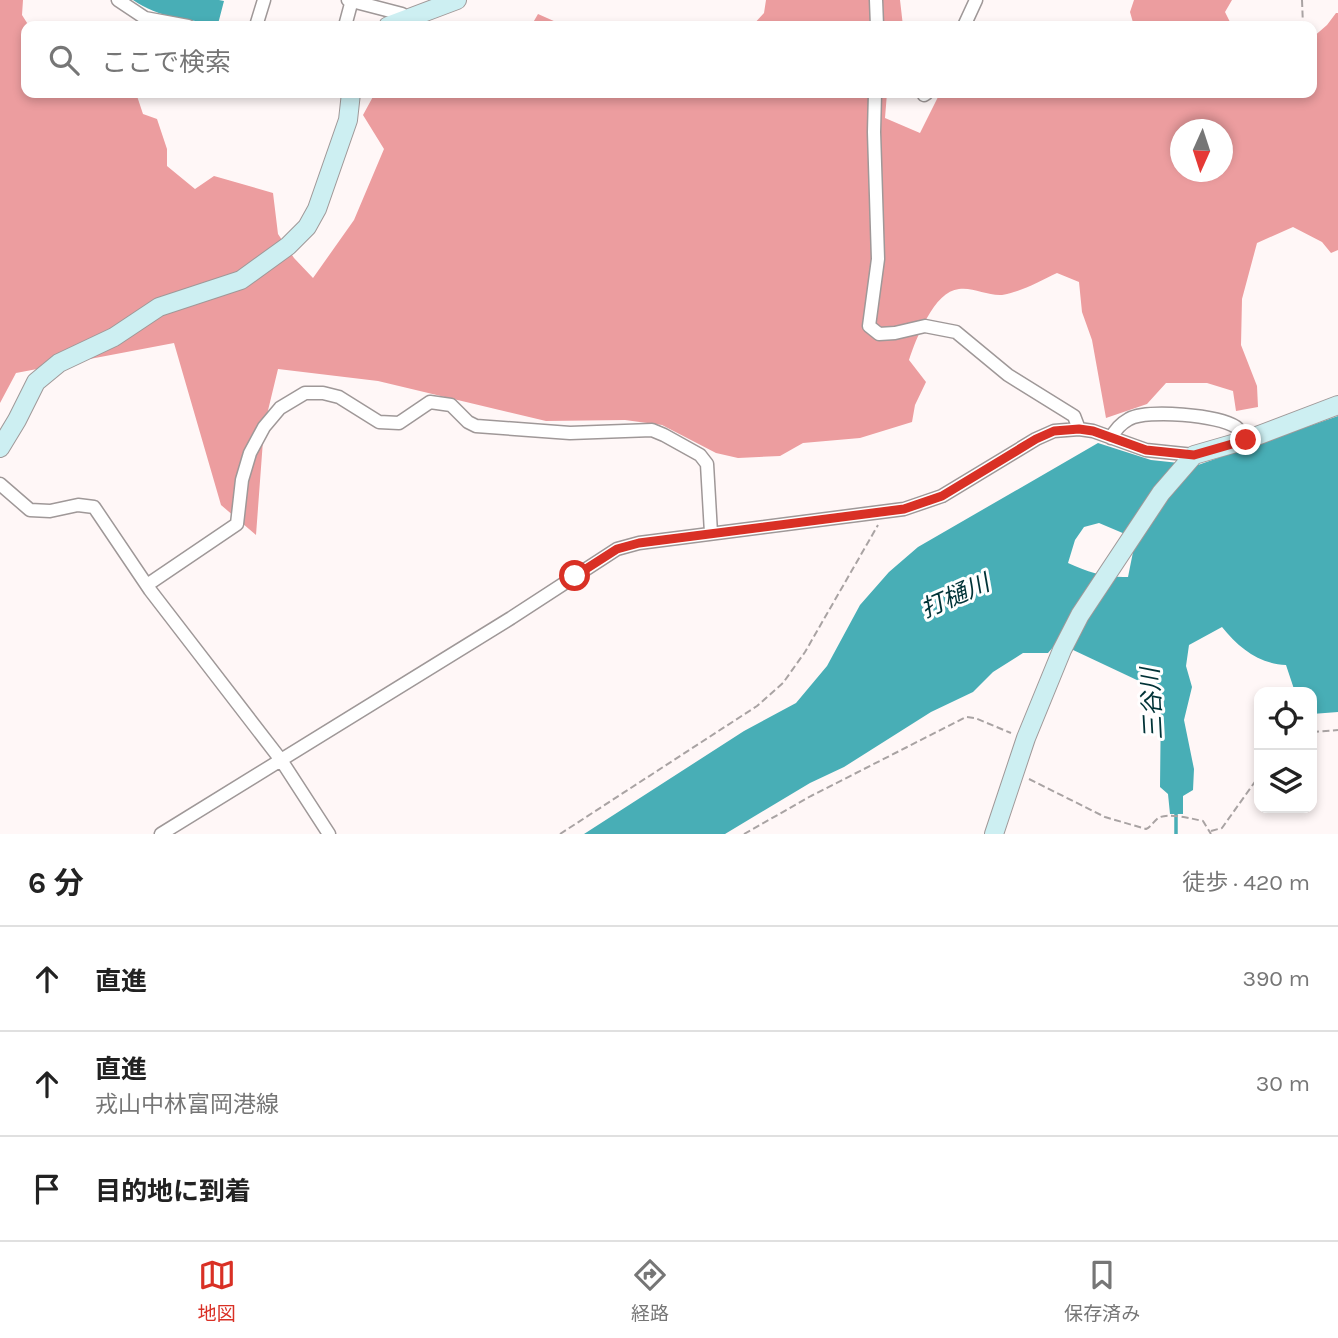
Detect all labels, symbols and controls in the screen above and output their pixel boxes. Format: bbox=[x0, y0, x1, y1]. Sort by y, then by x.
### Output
search box bbox=[21, 21, 1317, 98]
icon: search bbox=[45, 41, 83, 79]
text: ここで検索 bbox=[101, 47, 231, 78]
north arrow bbox=[1170, 119, 1233, 182]
route end bbox=[1230, 424, 1261, 455]
route start bbox=[559, 560, 590, 591]
water label: 打樋川 bbox=[916, 567, 996, 623]
water label: 三谷川 bbox=[1136, 664, 1168, 741]
map controls bbox=[1254, 687, 1317, 813]
button: locate bbox=[1254, 687, 1317, 750]
button: layers bbox=[1254, 750, 1317, 813]
text: 6 分 bbox=[28, 865, 84, 901]
text: 徒歩 · 420 m bbox=[1182, 869, 1310, 896]
icon: ahead bbox=[28, 960, 66, 998]
text: 390 m bbox=[1242, 965, 1310, 992]
text: 直進 bbox=[95, 966, 147, 997]
text: 直進 bbox=[95, 1054, 147, 1085]
icon: ahead bbox=[28, 1065, 66, 1103]
text: 30 m bbox=[1256, 1070, 1310, 1097]
text: 戎山中林富岡港線 bbox=[95, 1091, 279, 1118]
icon: arrive bbox=[28, 1170, 66, 1208]
text: 目的地に到着 bbox=[95, 1176, 251, 1207]
tab: 地図 bbox=[198, 1256, 236, 1325]
tab: 経路 bbox=[631, 1256, 669, 1325]
tab: 保存済み bbox=[1064, 1256, 1140, 1325]

